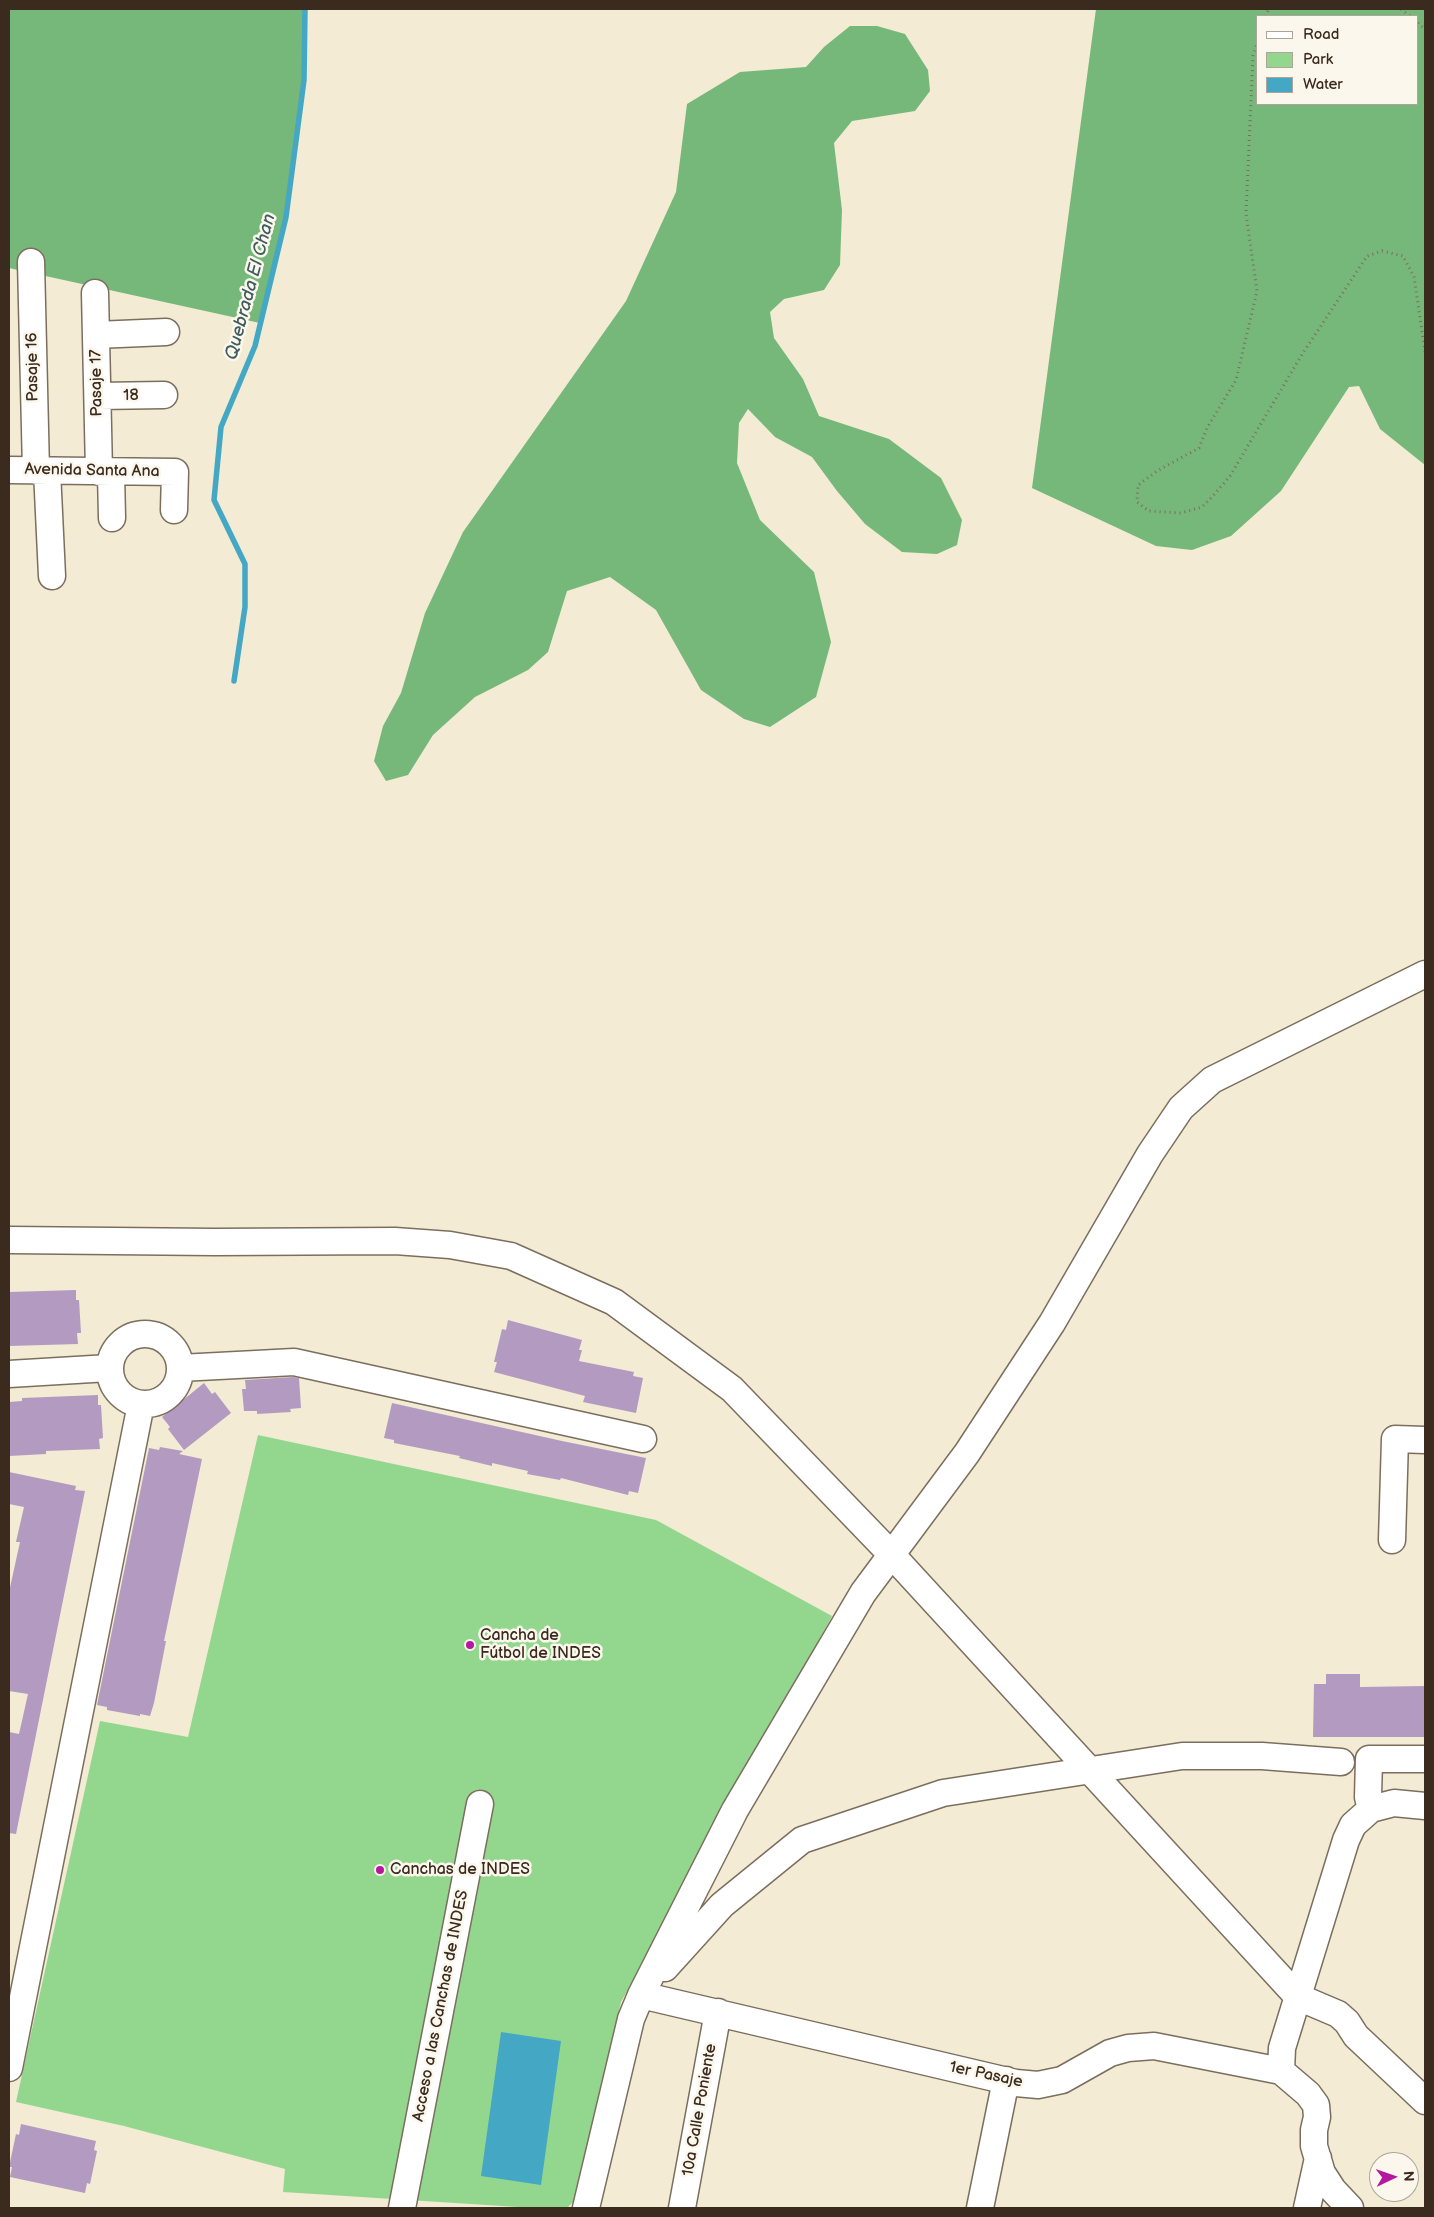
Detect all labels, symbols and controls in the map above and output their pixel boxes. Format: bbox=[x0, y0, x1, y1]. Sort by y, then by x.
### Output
legend bbox=[1256, 15, 1419, 105]
text: Road bbox=[1303, 25, 1339, 44]
text: Park bbox=[1303, 50, 1333, 69]
text: Water bbox=[1303, 75, 1343, 94]
water label: Quebrada El Chan bbox=[221, 212, 281, 362]
street label: Pasaje 16 bbox=[23, 332, 43, 402]
street label: Pasaje 17 bbox=[87, 349, 107, 417]
street label: 18 bbox=[123, 386, 139, 406]
street label: Avenida Santa Ana bbox=[24, 460, 160, 482]
place label: Cancha de Fútbol de INDES bbox=[480, 1626, 601, 1664]
marker: Cancha de Fútbol de INDES bbox=[464, 1639, 476, 1651]
place label: Canchas de INDES bbox=[390, 1860, 530, 1880]
marker: Canchas de INDES bbox=[374, 1864, 386, 1876]
street label: Acceso a las Canchas de INDES bbox=[409, 1889, 473, 2123]
street label: 10a Calle Poniente bbox=[679, 2042, 721, 2178]
street label: 1er Pasaje bbox=[948, 2058, 1024, 2092]
north arrow bbox=[1369, 2152, 1419, 2202]
text: N bbox=[1400, 2171, 1417, 2182]

